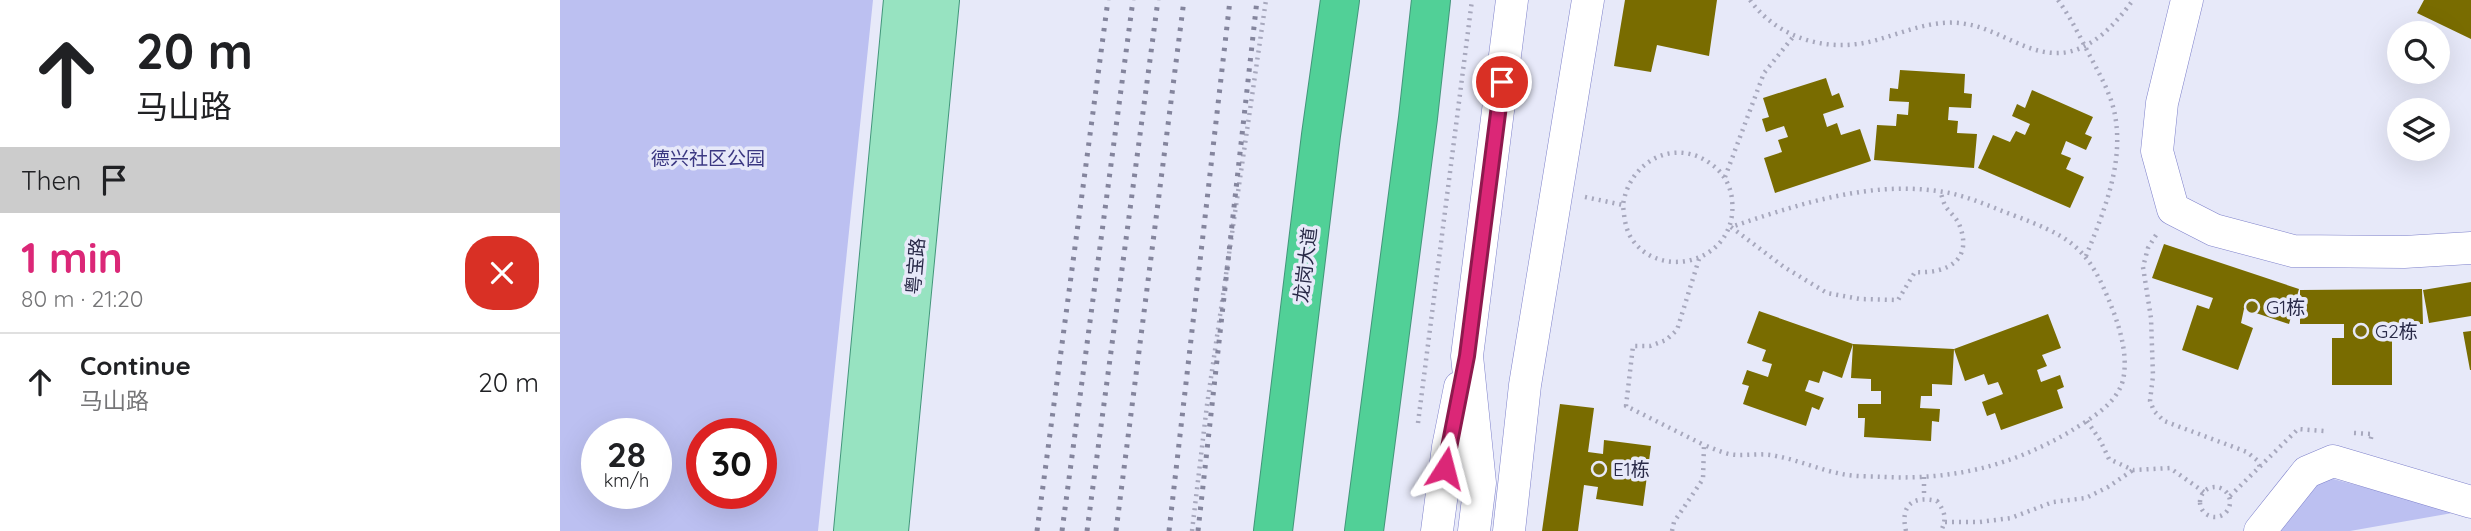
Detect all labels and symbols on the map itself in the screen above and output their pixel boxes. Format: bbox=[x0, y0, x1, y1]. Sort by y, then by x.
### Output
pin bbox=[1472, 52, 1532, 112]
park label: 德兴社区公园 bbox=[651, 146, 765, 170]
street label: 龙岗大道 bbox=[1288, 226, 1322, 304]
street label: 粤宝路 bbox=[901, 237, 929, 295]
place label: G1栋 bbox=[2266, 295, 2305, 319]
marker: G1栋 bbox=[2244, 299, 2260, 315]
place label: G2栋 bbox=[2375, 319, 2418, 343]
marker: G2栋 bbox=[2353, 323, 2369, 339]
speed limit sign: 30 bbox=[686, 418, 777, 509]
position arrow bbox=[1408, 431, 1482, 505]
place label: E1栋 bbox=[1613, 457, 1650, 481]
marker: E1栋 bbox=[1591, 461, 1607, 477]

